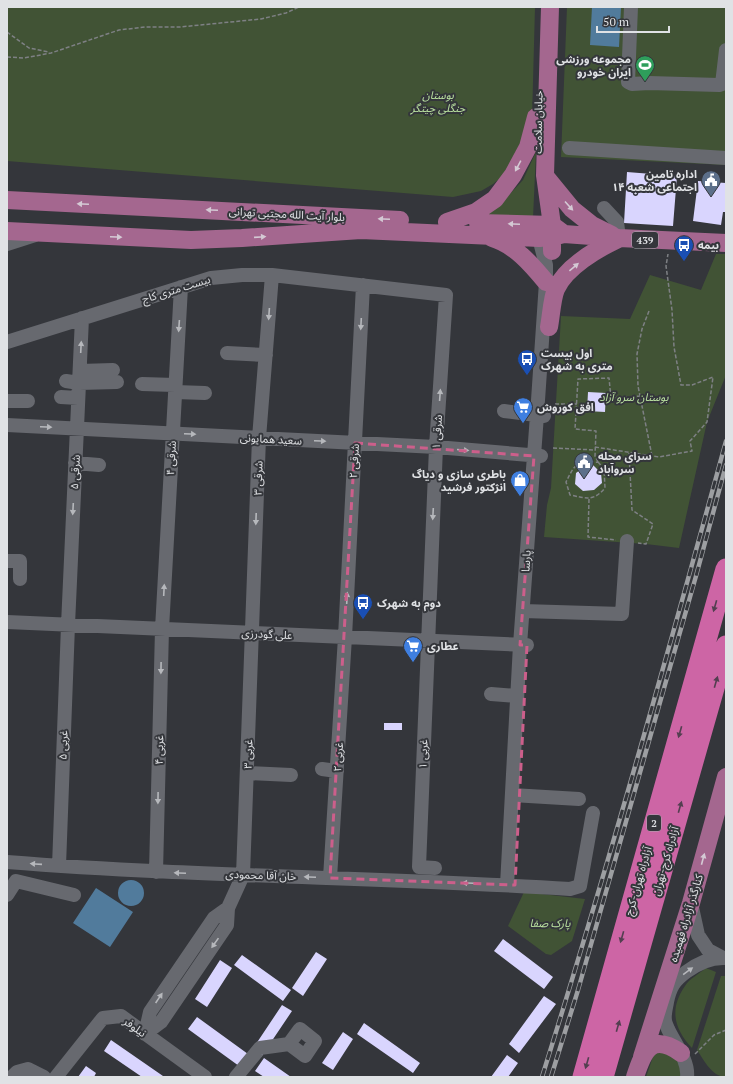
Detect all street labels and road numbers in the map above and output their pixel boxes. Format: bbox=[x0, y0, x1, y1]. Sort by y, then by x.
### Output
street label: خیابان سلامت bbox=[530, 90, 546, 154]
street label: بلوار آیت الله مجتبی تهرانی bbox=[229, 204, 345, 224]
road number: 439 bbox=[632, 232, 658, 248]
street label: بیست متری کاج bbox=[140, 272, 212, 307]
street label: ۱ شرقی bbox=[429, 414, 445, 450]
street label: سعید همایونی bbox=[239, 430, 303, 448]
street label: ۴ شرقی bbox=[163, 440, 179, 476]
street label: ۲ شرقی bbox=[346, 443, 362, 479]
street label: ۵ شرقی bbox=[67, 454, 83, 490]
street label: ۳ شرقی bbox=[250, 460, 266, 496]
street label: پارسا bbox=[518, 550, 535, 573]
street label: علی گودرزی bbox=[241, 626, 293, 642]
street label: ۵ غربی bbox=[55, 730, 71, 760]
street label: ۴ غربی bbox=[152, 735, 166, 765]
street label: ۳ غربی bbox=[240, 739, 256, 769]
street label: ۱ غربی bbox=[415, 739, 431, 769]
street label: ۲ غربی bbox=[330, 741, 346, 772]
road number: 2 bbox=[647, 815, 661, 831]
street label: آزادراه کرج-تهران bbox=[648, 824, 683, 898]
street label: آزادراه تهران-کرج bbox=[621, 844, 656, 918]
street label: خان آقا محمودی bbox=[225, 867, 297, 883]
street label: کنارگذر آزادراه فهمیده bbox=[666, 872, 706, 964]
street label: نیلوفر bbox=[120, 1013, 149, 1040]

